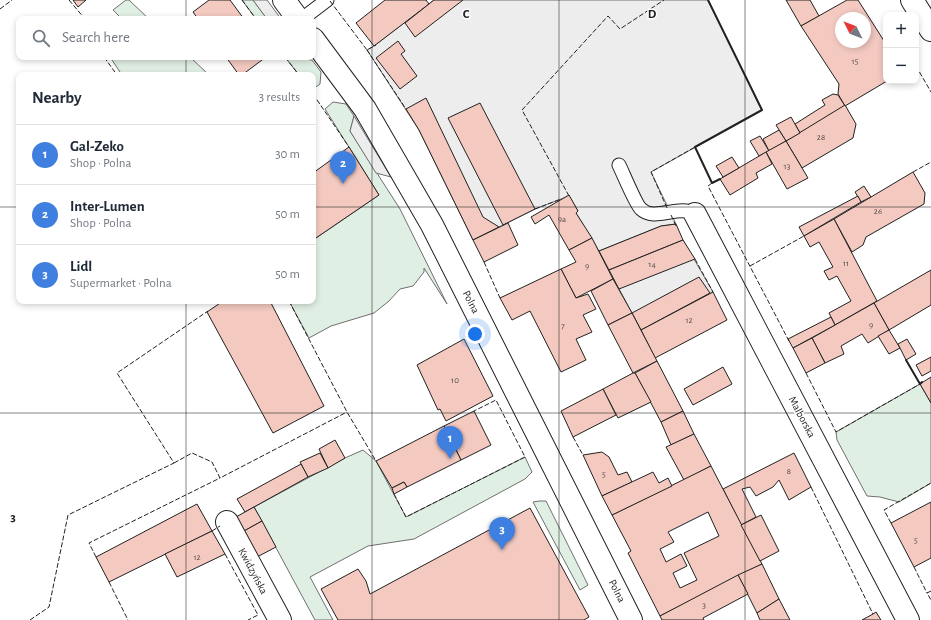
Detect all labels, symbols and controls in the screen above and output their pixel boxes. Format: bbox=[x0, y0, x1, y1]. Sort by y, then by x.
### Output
text: C bbox=[463, 8, 470, 21]
text: D bbox=[648, 8, 657, 21]
north arrow bbox=[835, 12, 871, 48]
map controls bbox=[883, 12, 919, 84]
button: + bbox=[883, 12, 919, 48]
search box bbox=[16, 16, 316, 60]
icon: search bbox=[30, 27, 52, 49]
text: Search here bbox=[62, 30, 130, 45]
button: − bbox=[883, 48, 919, 84]
house number: 15 bbox=[852, 57, 859, 66]
text: Nearby bbox=[32, 89, 82, 106]
text: 3 results bbox=[259, 91, 300, 104]
house number: 28 bbox=[817, 133, 825, 142]
text: Gal-Zeko bbox=[70, 139, 124, 154]
text: 1 bbox=[43, 148, 47, 161]
text: 30 m bbox=[275, 148, 300, 161]
pin: 2 bbox=[330, 151, 356, 184]
text: Shop · Polna bbox=[70, 157, 132, 170]
house number: 13 bbox=[784, 162, 791, 171]
text: Inter-Lumen bbox=[70, 199, 145, 214]
house number: 26 bbox=[874, 207, 882, 216]
text: 2 bbox=[42, 208, 48, 221]
text: 50 m bbox=[275, 208, 300, 221]
house number: 9a bbox=[558, 215, 566, 224]
text: Shop · Polna bbox=[70, 217, 132, 230]
text: Lidl bbox=[70, 259, 92, 274]
house number: 11 bbox=[843, 259, 849, 268]
house number: 14 bbox=[648, 260, 656, 269]
house number: 9 bbox=[585, 262, 589, 271]
text: 3 bbox=[42, 268, 48, 281]
text: 50 m bbox=[275, 268, 300, 281]
text: Supermarket · Polna bbox=[70, 277, 172, 290]
street label: Polna bbox=[461, 289, 481, 315]
house number: 12 bbox=[685, 316, 693, 325]
house number: 9 bbox=[869, 321, 873, 330]
house number: 7 bbox=[561, 322, 565, 331]
your location bbox=[465, 324, 485, 344]
house number: 10 bbox=[451, 376, 459, 385]
street label: Malborska bbox=[787, 395, 817, 439]
pin: 1 bbox=[437, 426, 463, 459]
house number: 8 bbox=[787, 467, 791, 476]
house number: 5 bbox=[602, 470, 606, 479]
text: 3 bbox=[10, 511, 16, 524]
pin: 3 bbox=[489, 517, 515, 550]
house number: 5 bbox=[914, 536, 918, 545]
street label: Kwidzyńska bbox=[236, 546, 270, 596]
house number: 12 bbox=[193, 553, 201, 562]
street label: Polna bbox=[607, 578, 627, 604]
house number: 3 bbox=[702, 601, 706, 610]

